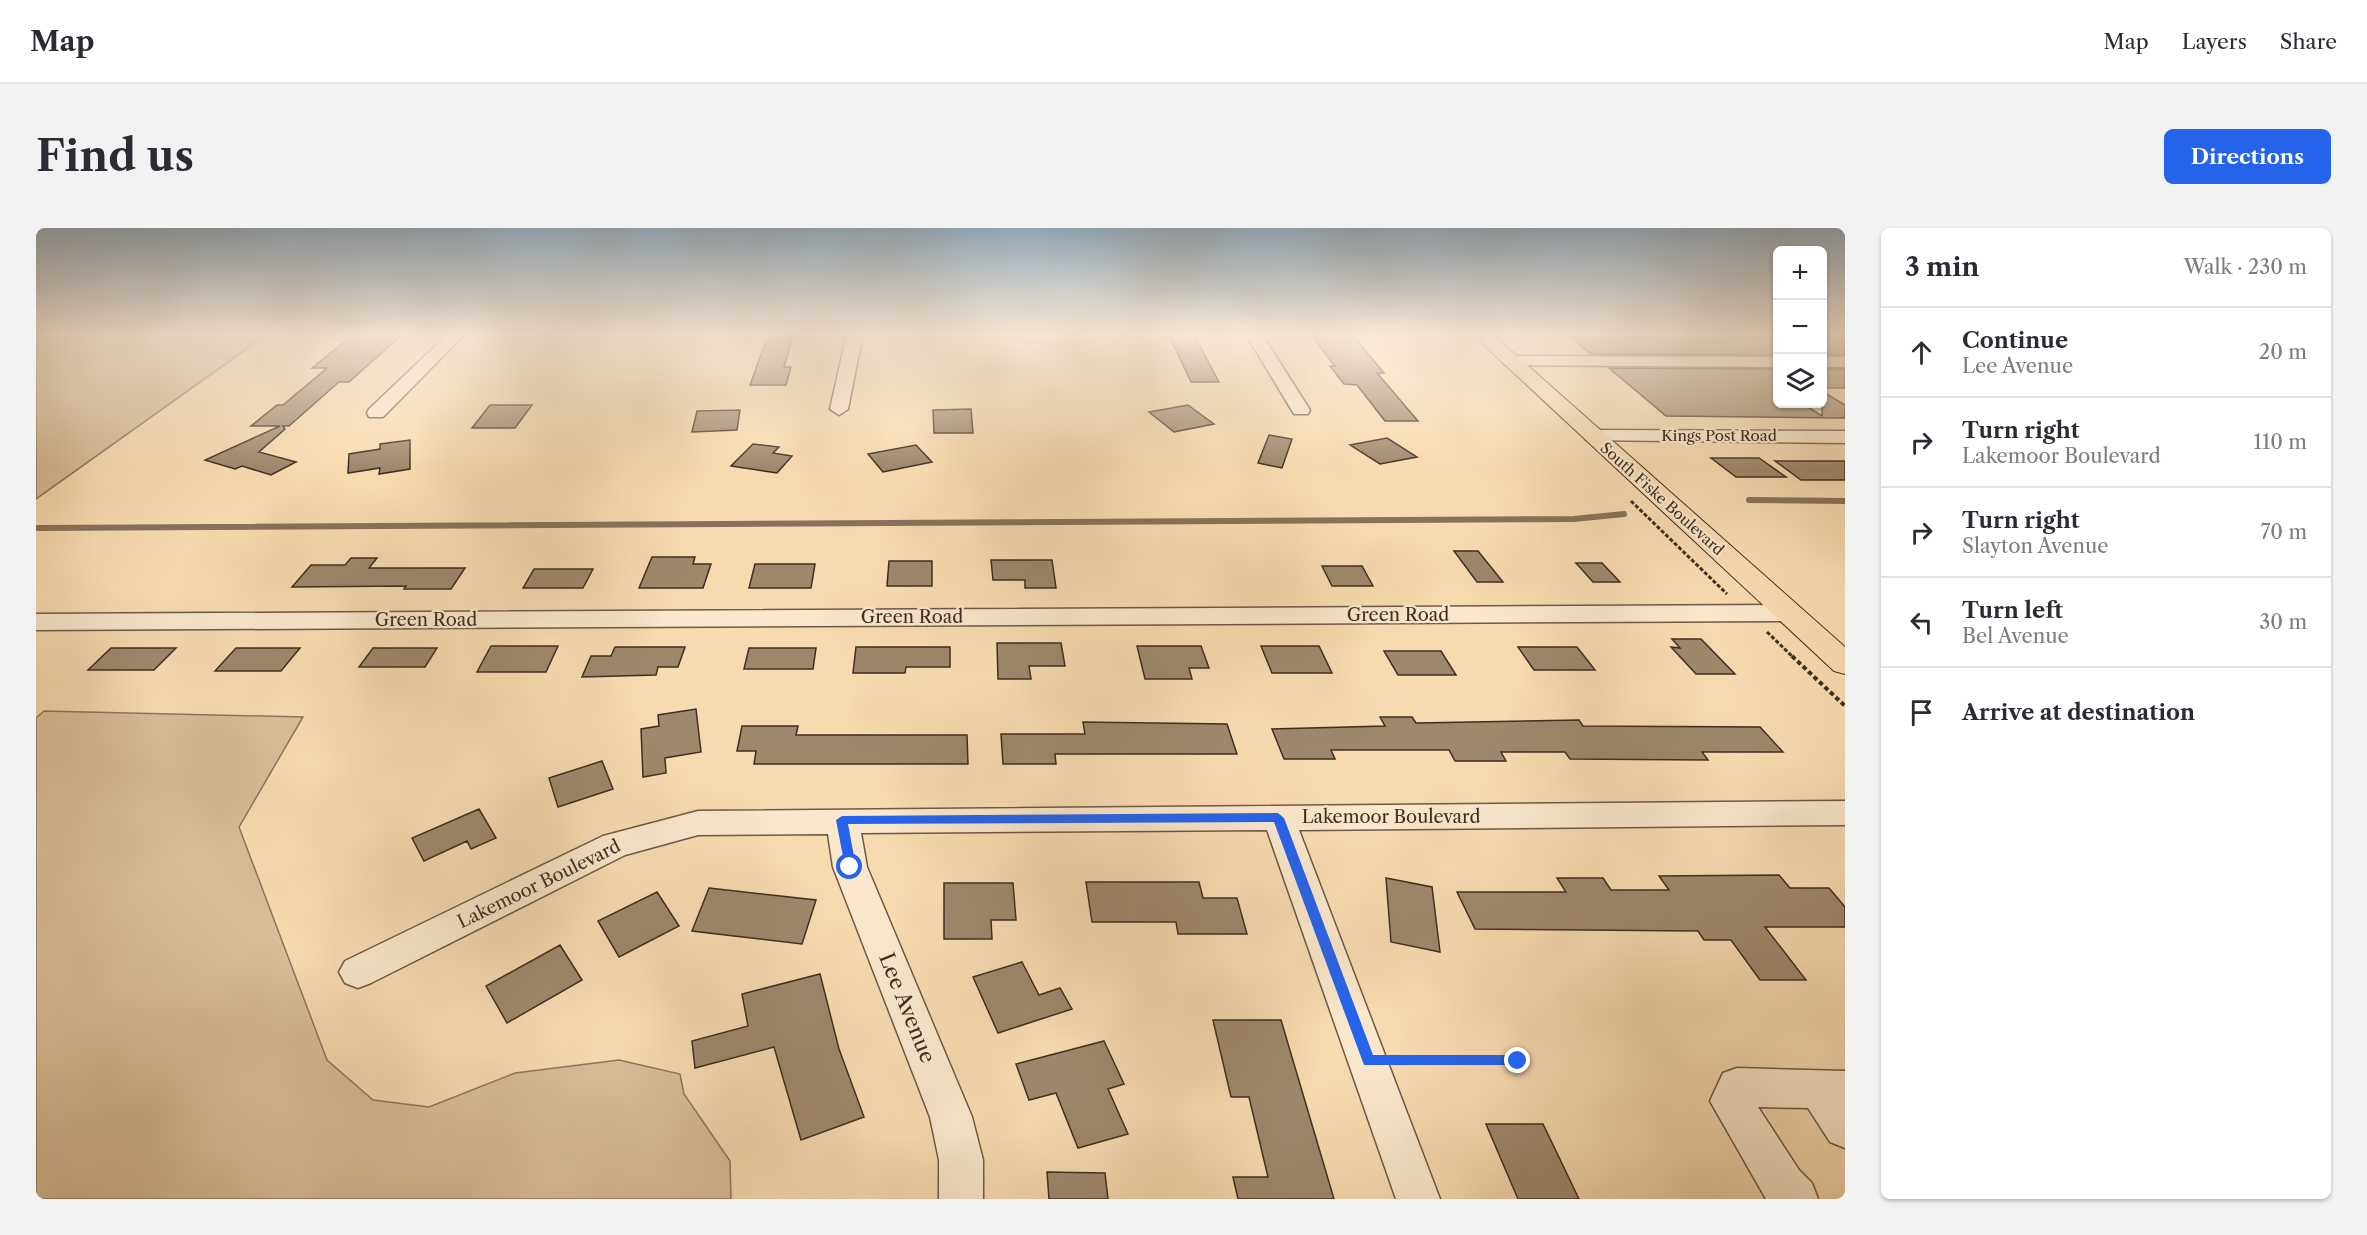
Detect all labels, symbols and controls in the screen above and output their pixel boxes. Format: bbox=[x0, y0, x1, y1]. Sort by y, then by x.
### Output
text: Map bbox=[30, 24, 94, 58]
text: Map bbox=[2104, 29, 2149, 54]
text: Layers bbox=[2182, 29, 2247, 54]
text: Share bbox=[2280, 29, 2337, 54]
button: Directions bbox=[2164, 129, 2331, 184]
text: Find us bbox=[36, 130, 194, 182]
map controls bbox=[1773, 246, 1827, 408]
button: + bbox=[1773, 246, 1827, 300]
text: 3 min bbox=[1905, 251, 1979, 283]
text: Walk · 230 m bbox=[2184, 255, 2307, 279]
button: − bbox=[1773, 300, 1827, 354]
text: Continue bbox=[1962, 327, 2068, 354]
icon: ahead bbox=[1905, 336, 1938, 369]
text: 20 m bbox=[2259, 340, 2307, 364]
button: layers bbox=[1773, 354, 1827, 408]
text: Lee Avenue bbox=[1962, 354, 2073, 378]
text: Turn right bbox=[1962, 417, 2080, 444]
street label: Kings Post Road bbox=[1661, 426, 1777, 445]
icon: right bbox=[1905, 426, 1938, 459]
text: 110 m bbox=[2254, 430, 2307, 454]
street label: South Fiske Boulevard bbox=[1597, 438, 1728, 559]
text: Lakemoor Boulevard bbox=[1962, 444, 2161, 468]
text: Turn right bbox=[1962, 507, 2080, 534]
icon: right bbox=[1905, 516, 1938, 549]
text: 70 m bbox=[2261, 520, 2307, 544]
text: Slayton Avenue bbox=[1962, 534, 2109, 558]
text: Turn left bbox=[1962, 597, 2063, 624]
street label: Green Road bbox=[1347, 604, 1449, 626]
street label: Green Road bbox=[861, 606, 963, 628]
icon: left bbox=[1905, 606, 1938, 639]
street label: Green Road bbox=[375, 609, 477, 631]
text: 30 m bbox=[2259, 610, 2307, 634]
text: Bel Avenue bbox=[1962, 624, 2069, 648]
icon: arrive bbox=[1905, 696, 1938, 729]
text: Arrive at destination bbox=[1962, 699, 2195, 726]
street label: Lakemoor Boulevard bbox=[1302, 806, 1480, 828]
street label: Lakemoor Boulevard bbox=[454, 835, 624, 933]
route start bbox=[836, 853, 862, 879]
street label: Lee Avenue bbox=[874, 949, 941, 1067]
route end bbox=[1504, 1047, 1530, 1073]

